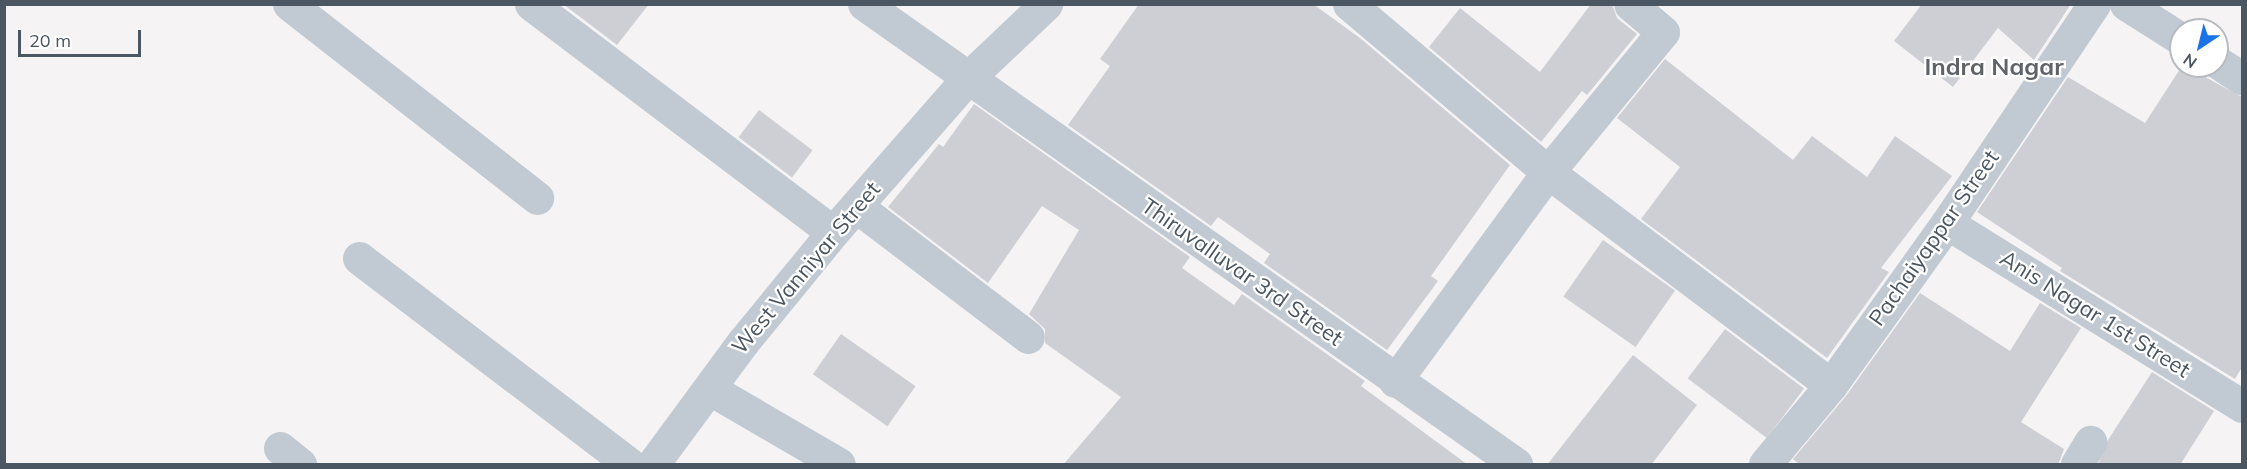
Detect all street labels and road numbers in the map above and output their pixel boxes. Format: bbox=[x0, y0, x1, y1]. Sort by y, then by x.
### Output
street label: Pachaiyappar Street bbox=[1864, 145, 2004, 331]
street label: West Vanniyar Street bbox=[726, 176, 886, 360]
street label: Thiruvalluvar 3rd Street bbox=[1136, 193, 1348, 351]
street label: Anis Nagar 1st Street bbox=[1995, 245, 2195, 383]

